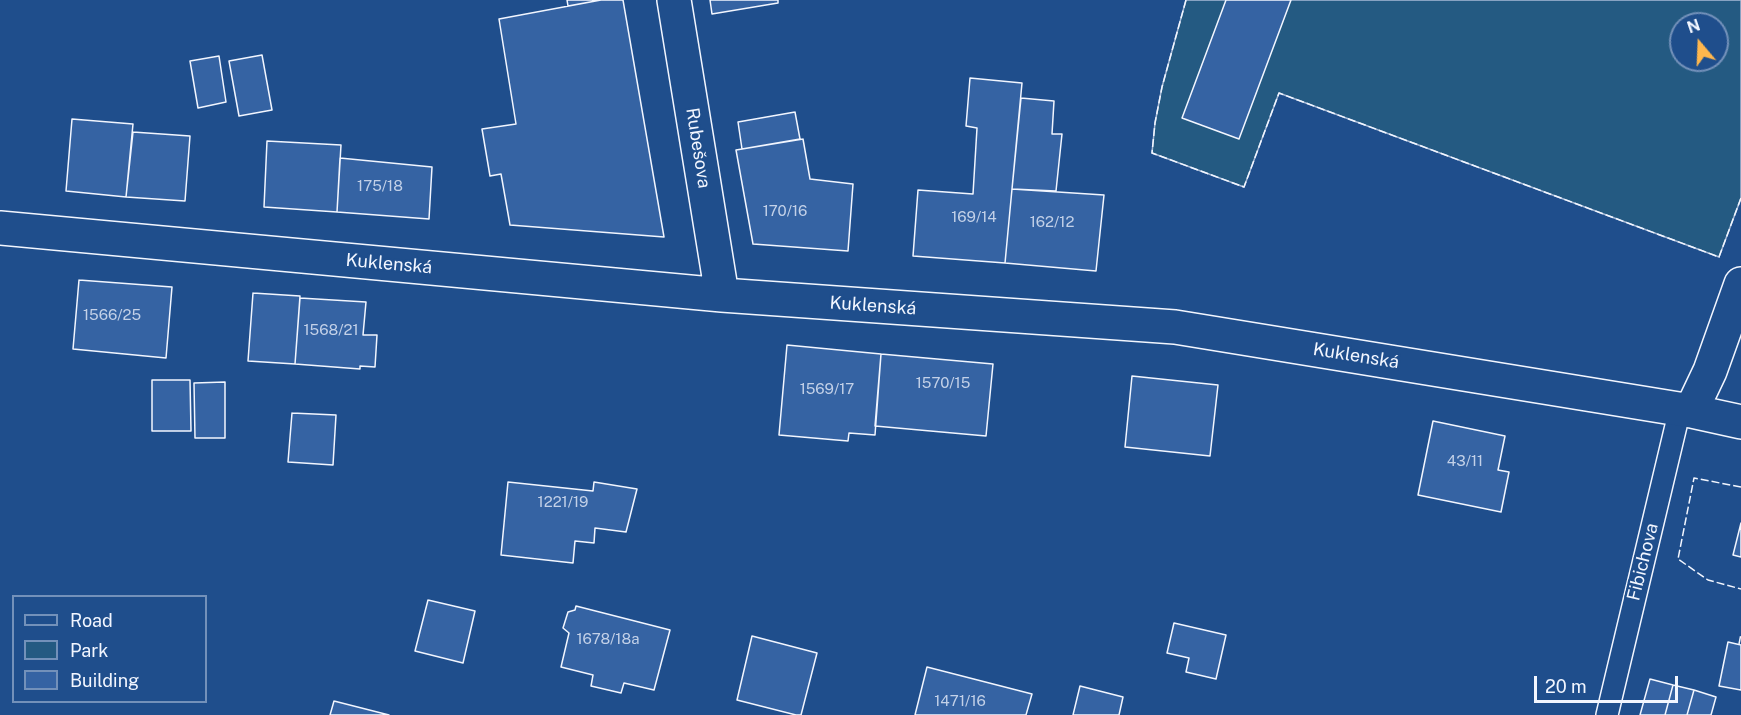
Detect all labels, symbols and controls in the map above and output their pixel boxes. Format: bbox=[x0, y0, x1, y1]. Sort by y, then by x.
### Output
north arrow bbox=[1669, 12, 1729, 72]
text: N bbox=[1685, 15, 1703, 37]
street label: Rubešova bbox=[681, 106, 715, 190]
house number: 175/18 bbox=[357, 177, 403, 195]
house number: 170/16 bbox=[763, 202, 807, 220]
house number: 169/14 bbox=[951, 208, 997, 226]
house number: 162/12 bbox=[1030, 213, 1074, 231]
street label: Kuklenská bbox=[345, 249, 433, 279]
street label: Kuklenská bbox=[829, 292, 917, 320]
house number: 1566/25 bbox=[83, 306, 141, 324]
house number: 1568/21 bbox=[304, 321, 358, 339]
street label: Kuklenská bbox=[1311, 339, 1401, 373]
house number: 1570/15 bbox=[916, 374, 970, 392]
house number: 1569/17 bbox=[800, 380, 854, 398]
house number: 43/11 bbox=[1447, 452, 1483, 470]
house number: 1221/19 bbox=[538, 493, 588, 511]
street label: Fibichova bbox=[1623, 521, 1663, 603]
legend bbox=[12, 595, 207, 703]
text: Road bbox=[70, 610, 113, 631]
house number: 1678/18a bbox=[577, 630, 639, 648]
text: Park bbox=[70, 640, 108, 661]
scale bar bbox=[1537, 664, 1681, 702]
text: Building bbox=[70, 670, 139, 691]
text: 20 m bbox=[1545, 676, 1587, 697]
house number: 1471/16 bbox=[934, 692, 986, 710]

